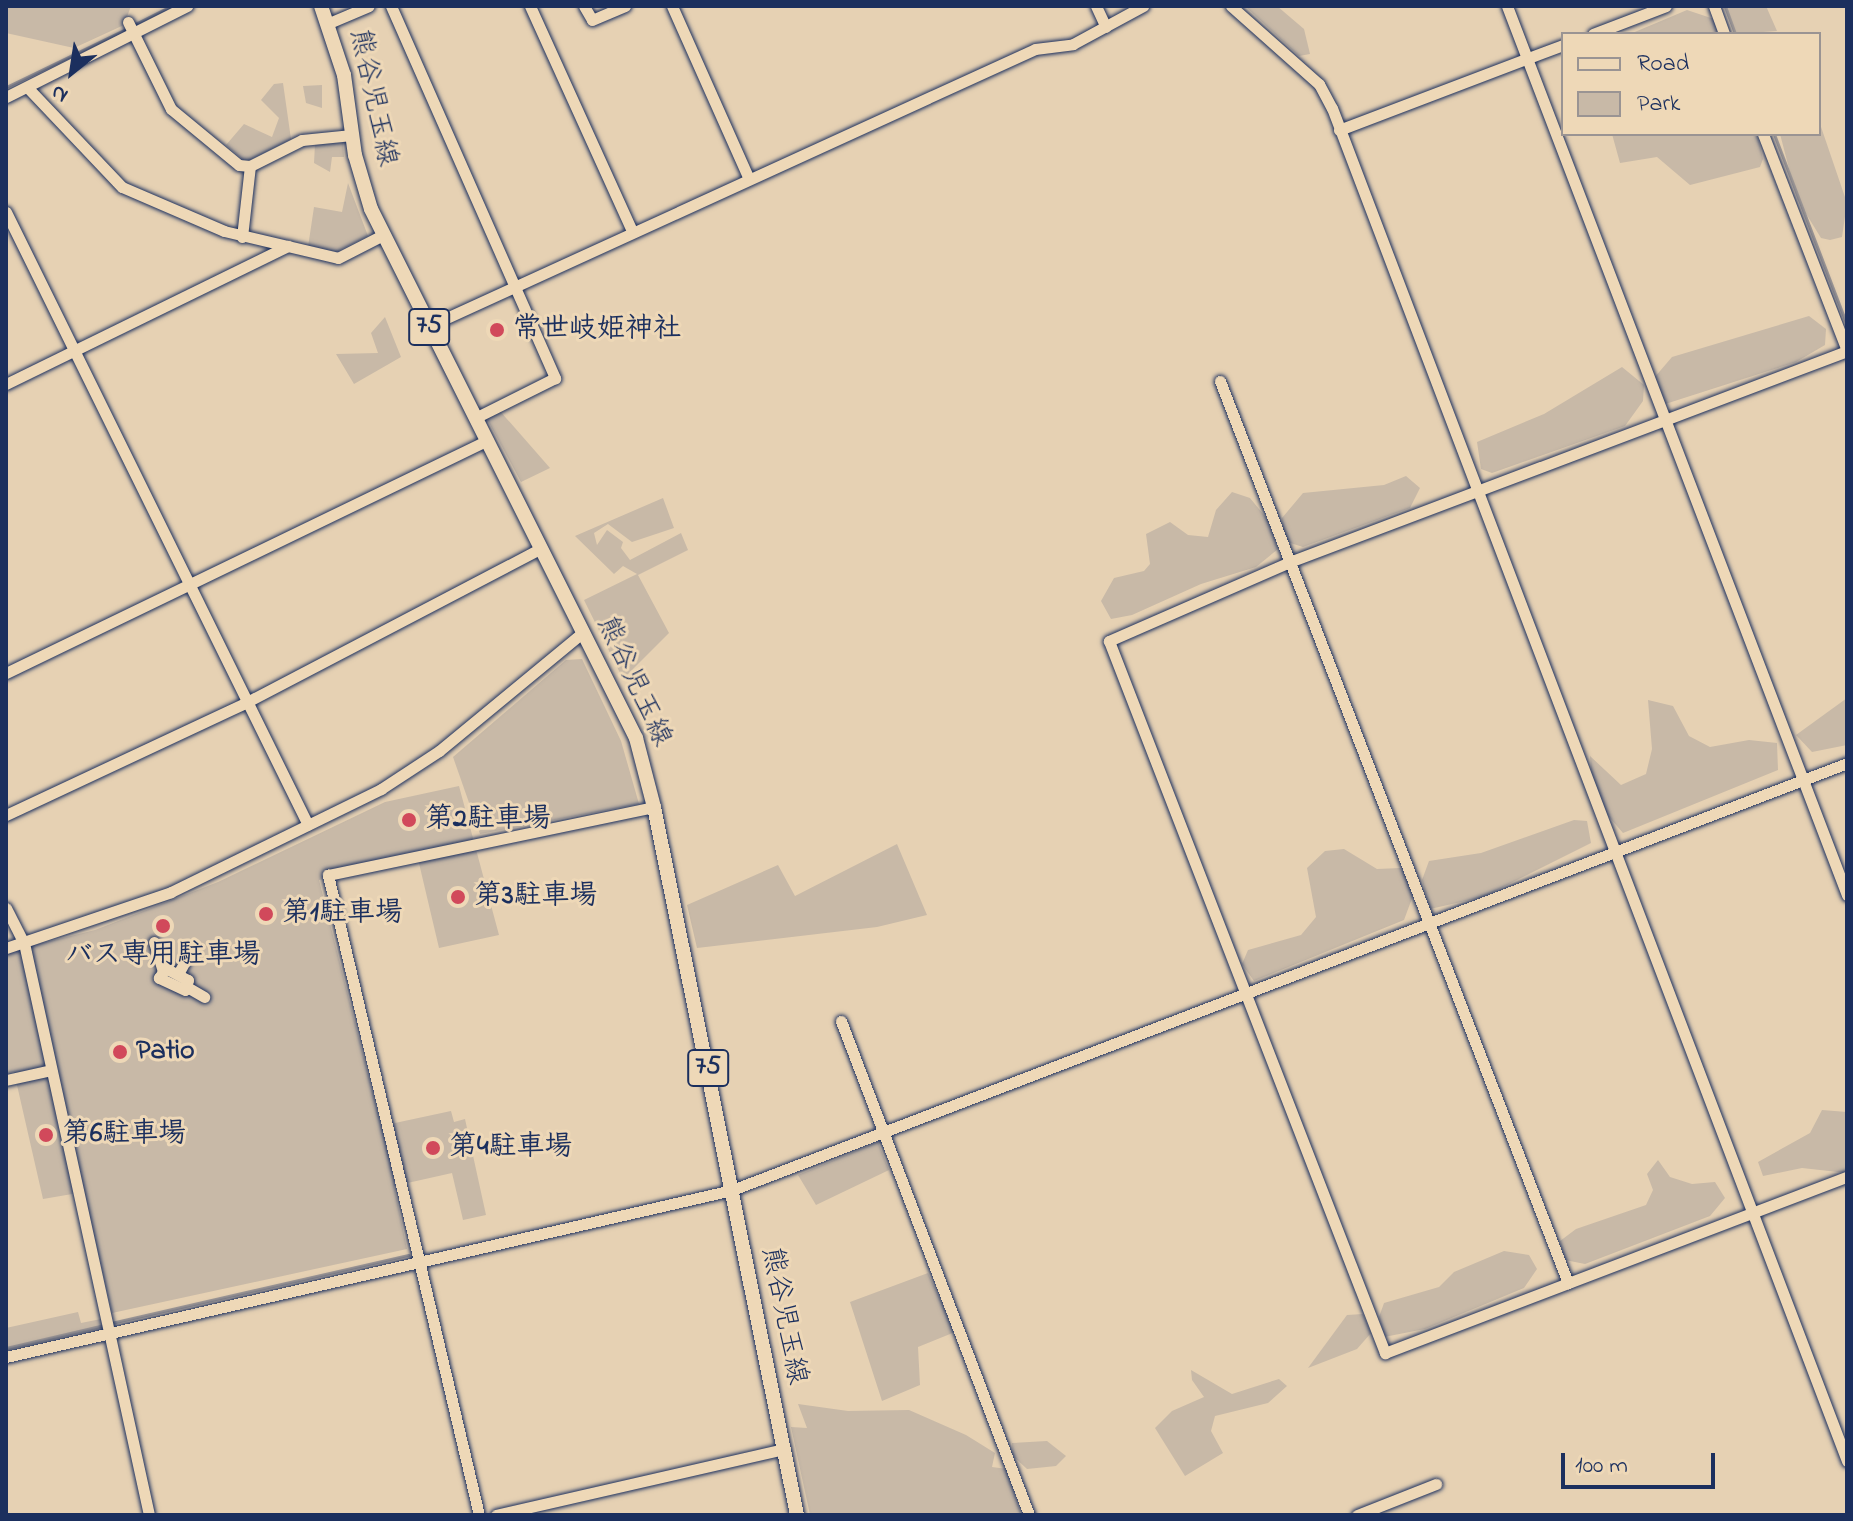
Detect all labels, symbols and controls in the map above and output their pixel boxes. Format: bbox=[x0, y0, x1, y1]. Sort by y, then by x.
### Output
street label: 熊谷児玉線 bbox=[341, 26, 403, 170]
north arrow bbox=[32, 32, 112, 112]
legend bbox=[1561, 32, 1821, 136]
text: Road bbox=[1637, 47, 1689, 82]
text: N bbox=[46, 75, 74, 110]
text: Park bbox=[1637, 87, 1680, 122]
road number: 75 bbox=[407, 305, 451, 349]
place label: 常世岐姫神社 bbox=[513, 313, 681, 347]
marker: 常世岐姫神社 bbox=[488, 321, 506, 339]
street label: 熊谷児玉線 bbox=[588, 611, 678, 753]
place label: 第2駐車場 bbox=[425, 803, 551, 837]
marker: 第2駐車場 bbox=[400, 811, 418, 829]
place label: 第3駐車場 bbox=[474, 880, 598, 914]
marker: 第3駐車場 bbox=[449, 888, 467, 906]
place label: 第1駐車場 bbox=[282, 897, 403, 931]
marker: 第1駐車場 bbox=[257, 905, 275, 923]
marker: バス専用駐車場 bbox=[154, 917, 172, 935]
place label: バス専用駐車場 bbox=[65, 939, 261, 973]
place label: Patio bbox=[136, 1035, 195, 1069]
marker: Patio bbox=[111, 1043, 129, 1061]
road number: 75 bbox=[686, 1046, 730, 1090]
place label: 第6駐車場 bbox=[62, 1118, 186, 1152]
marker: 第6駐車場 bbox=[37, 1126, 55, 1144]
place label: 第4駐車場 bbox=[449, 1131, 573, 1165]
marker: 第4駐車場 bbox=[424, 1139, 442, 1157]
street label: 熊谷児玉線 bbox=[753, 1244, 813, 1388]
scale bar bbox=[1565, 1437, 1719, 1487]
text: 100 m bbox=[1575, 1449, 1628, 1484]

